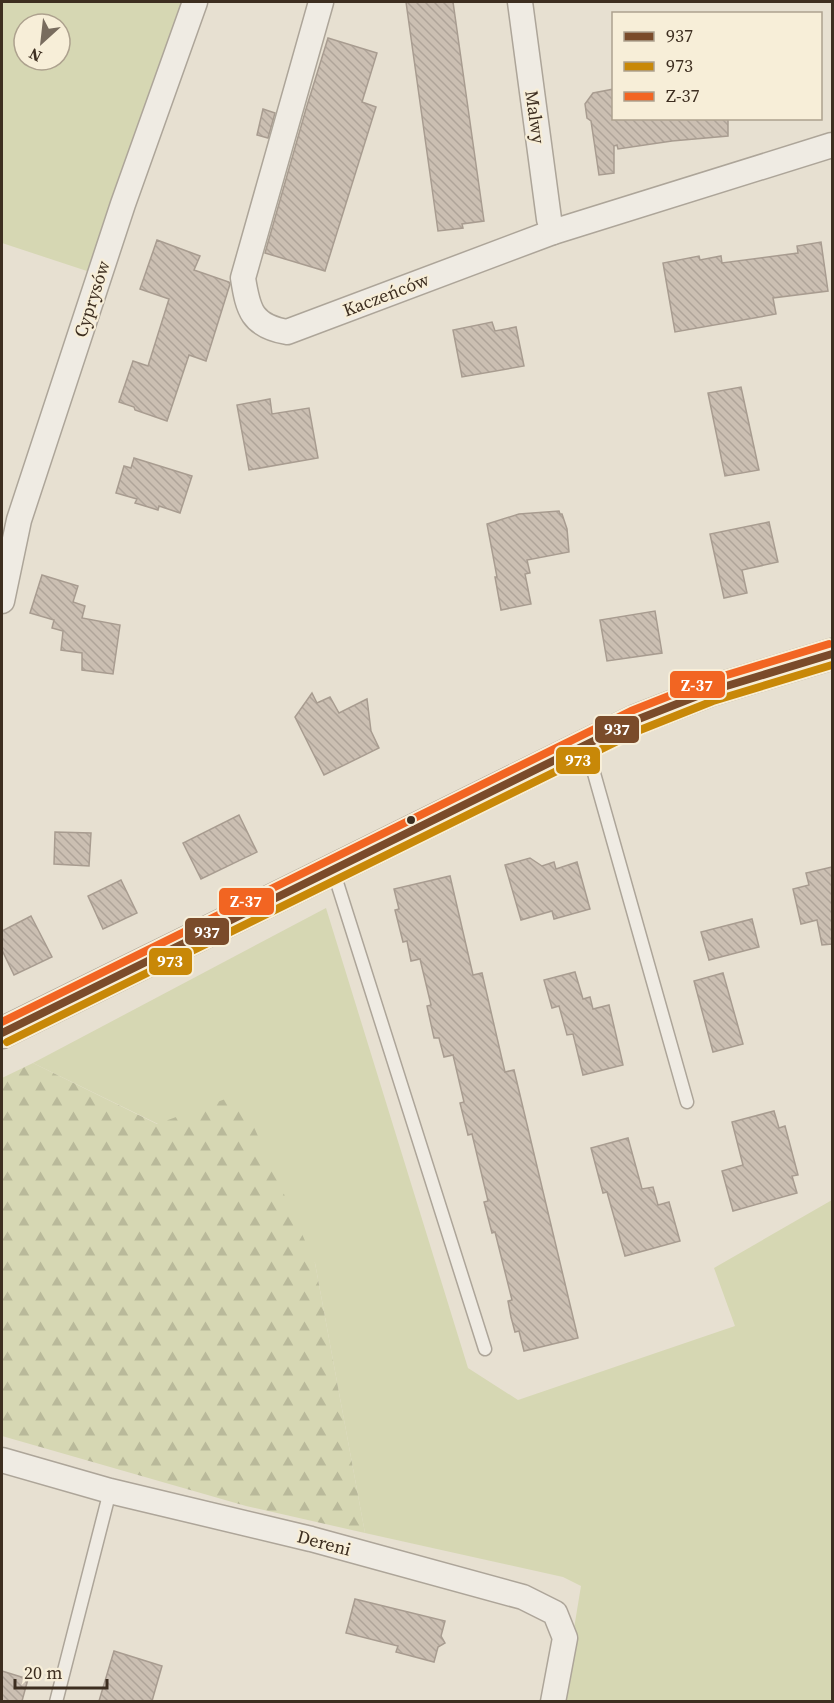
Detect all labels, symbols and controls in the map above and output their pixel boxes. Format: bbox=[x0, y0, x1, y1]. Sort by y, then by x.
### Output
north arrow bbox=[12, 12, 72, 72]
legend bbox=[612, 12, 822, 120]
text: 937 bbox=[666, 23, 693, 48]
text: N bbox=[25, 43, 45, 68]
text: 973 bbox=[666, 53, 693, 78]
text: Z-37 bbox=[666, 83, 700, 108]
street label: Malwy bbox=[519, 89, 552, 146]
street label: Cyprysów bbox=[67, 257, 116, 340]
street label: Kaczeńców bbox=[339, 267, 433, 322]
line badge: Z-37 bbox=[669, 670, 726, 699]
text: Z-37 bbox=[681, 674, 713, 696]
line badge: 937 bbox=[594, 715, 640, 744]
text: 937 bbox=[604, 718, 630, 740]
line badge: 973 bbox=[555, 746, 601, 775]
text: 973 bbox=[565, 749, 591, 771]
unlabelled marker bbox=[405, 814, 417, 826]
line badge: Z-37 bbox=[218, 887, 275, 916]
text: Z-37 bbox=[230, 890, 262, 912]
line badge: 937 bbox=[184, 917, 230, 946]
text: 937 bbox=[194, 921, 220, 943]
line badge: 973 bbox=[148, 947, 193, 976]
text: 973 bbox=[157, 950, 183, 972]
street label: Dereni bbox=[294, 1523, 354, 1562]
scale bar bbox=[15, 1652, 106, 1690]
text: 20 m bbox=[24, 1660, 62, 1685]

